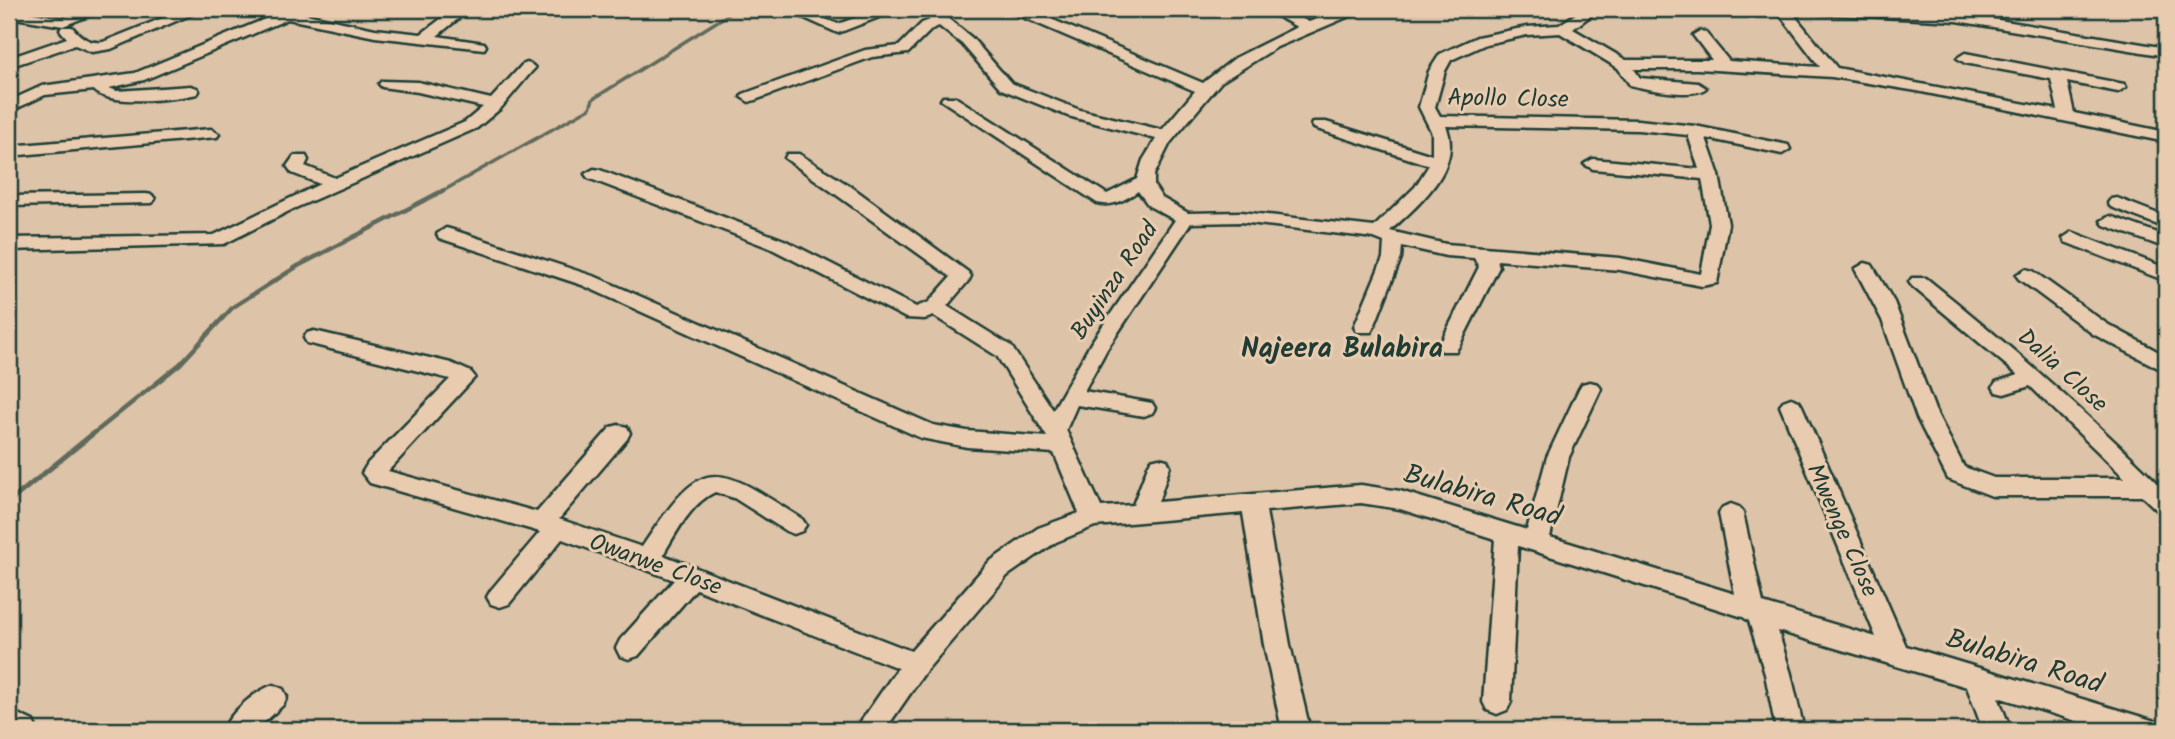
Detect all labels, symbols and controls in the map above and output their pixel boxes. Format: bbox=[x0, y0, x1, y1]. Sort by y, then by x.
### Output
street label: Apollo Close bbox=[1447, 79, 1569, 120]
street label: Buyinza Road bbox=[1061, 213, 1170, 348]
street label: Dalia Close bbox=[2008, 319, 2117, 423]
district label: Najeera Bulabira bbox=[1241, 327, 1443, 372]
street label: Bulabira Road bbox=[1398, 452, 1568, 541]
street label: Mwenge Close bbox=[1795, 458, 1889, 604]
street label: Owarwe Close bbox=[584, 523, 728, 608]
street label: Bulabira Road bbox=[1940, 617, 2109, 708]

